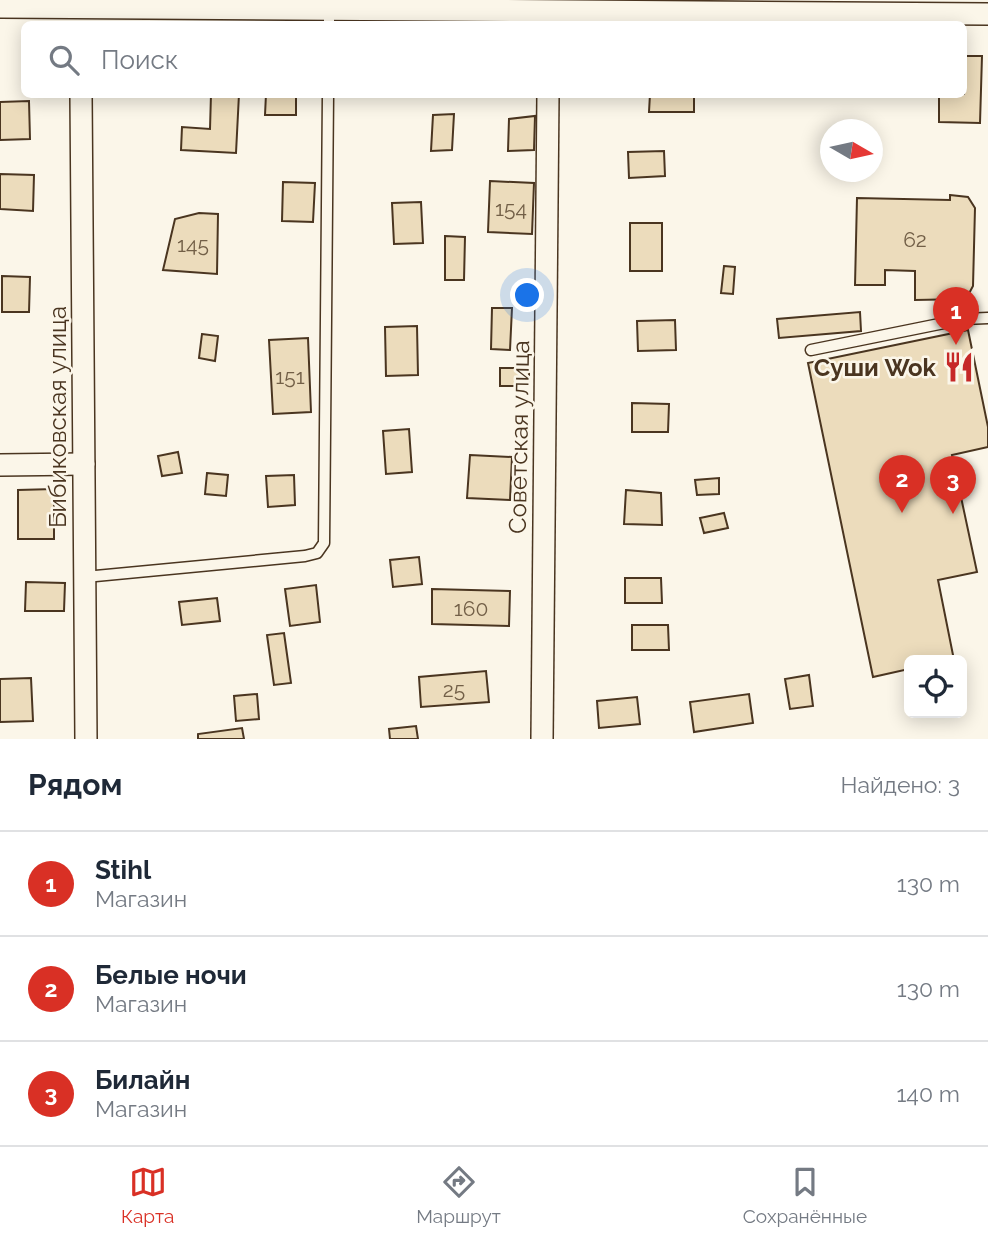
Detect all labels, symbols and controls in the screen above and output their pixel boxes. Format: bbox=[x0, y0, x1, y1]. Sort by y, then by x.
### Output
search box bbox=[21, 21, 967, 98]
icon: search bbox=[45, 41, 83, 79]
text: Поиск bbox=[101, 45, 178, 75]
north arrow bbox=[820, 119, 883, 182]
house number: 154 bbox=[495, 196, 527, 221]
house number: 62 bbox=[903, 227, 927, 252]
house number: 145 bbox=[177, 232, 209, 257]
your location bbox=[510, 278, 544, 312]
pin: 1 bbox=[933, 287, 979, 345]
street label: Бибиковская улица bbox=[43, 306, 72, 528]
street label: Советская улица bbox=[503, 340, 535, 534]
restaurant icon: Суши Wok bbox=[942, 350, 976, 384]
place label: Суши Wok bbox=[814, 353, 937, 382]
house number: 151 bbox=[275, 364, 305, 389]
pin: 2 bbox=[879, 455, 925, 513]
pin: 3 bbox=[930, 456, 976, 514]
house number: 160 bbox=[454, 596, 488, 621]
map controls bbox=[904, 655, 967, 718]
button: locate bbox=[904, 655, 967, 718]
house number: 25 bbox=[443, 677, 465, 702]
text: Рядом bbox=[28, 767, 122, 802]
text: Найдено: 3 bbox=[841, 771, 960, 798]
text: Stihl bbox=[95, 855, 151, 885]
text: 1 bbox=[45, 870, 57, 897]
text: 130 m bbox=[897, 870, 960, 897]
text: Магазин bbox=[95, 885, 187, 912]
text: Белые ночи bbox=[95, 960, 247, 990]
text: 2 bbox=[45, 975, 57, 1002]
text: 130 m bbox=[897, 975, 960, 1002]
text: Магазин bbox=[95, 990, 187, 1017]
text: Билайн bbox=[95, 1065, 190, 1095]
text: 3 bbox=[45, 1080, 57, 1107]
text: 140 m bbox=[897, 1080, 960, 1107]
text: Магазин bbox=[95, 1095, 187, 1122]
tab: Карта bbox=[121, 1163, 174, 1227]
tab: Маршрут bbox=[416, 1163, 501, 1227]
tab: Сохранённые bbox=[743, 1163, 867, 1227]

